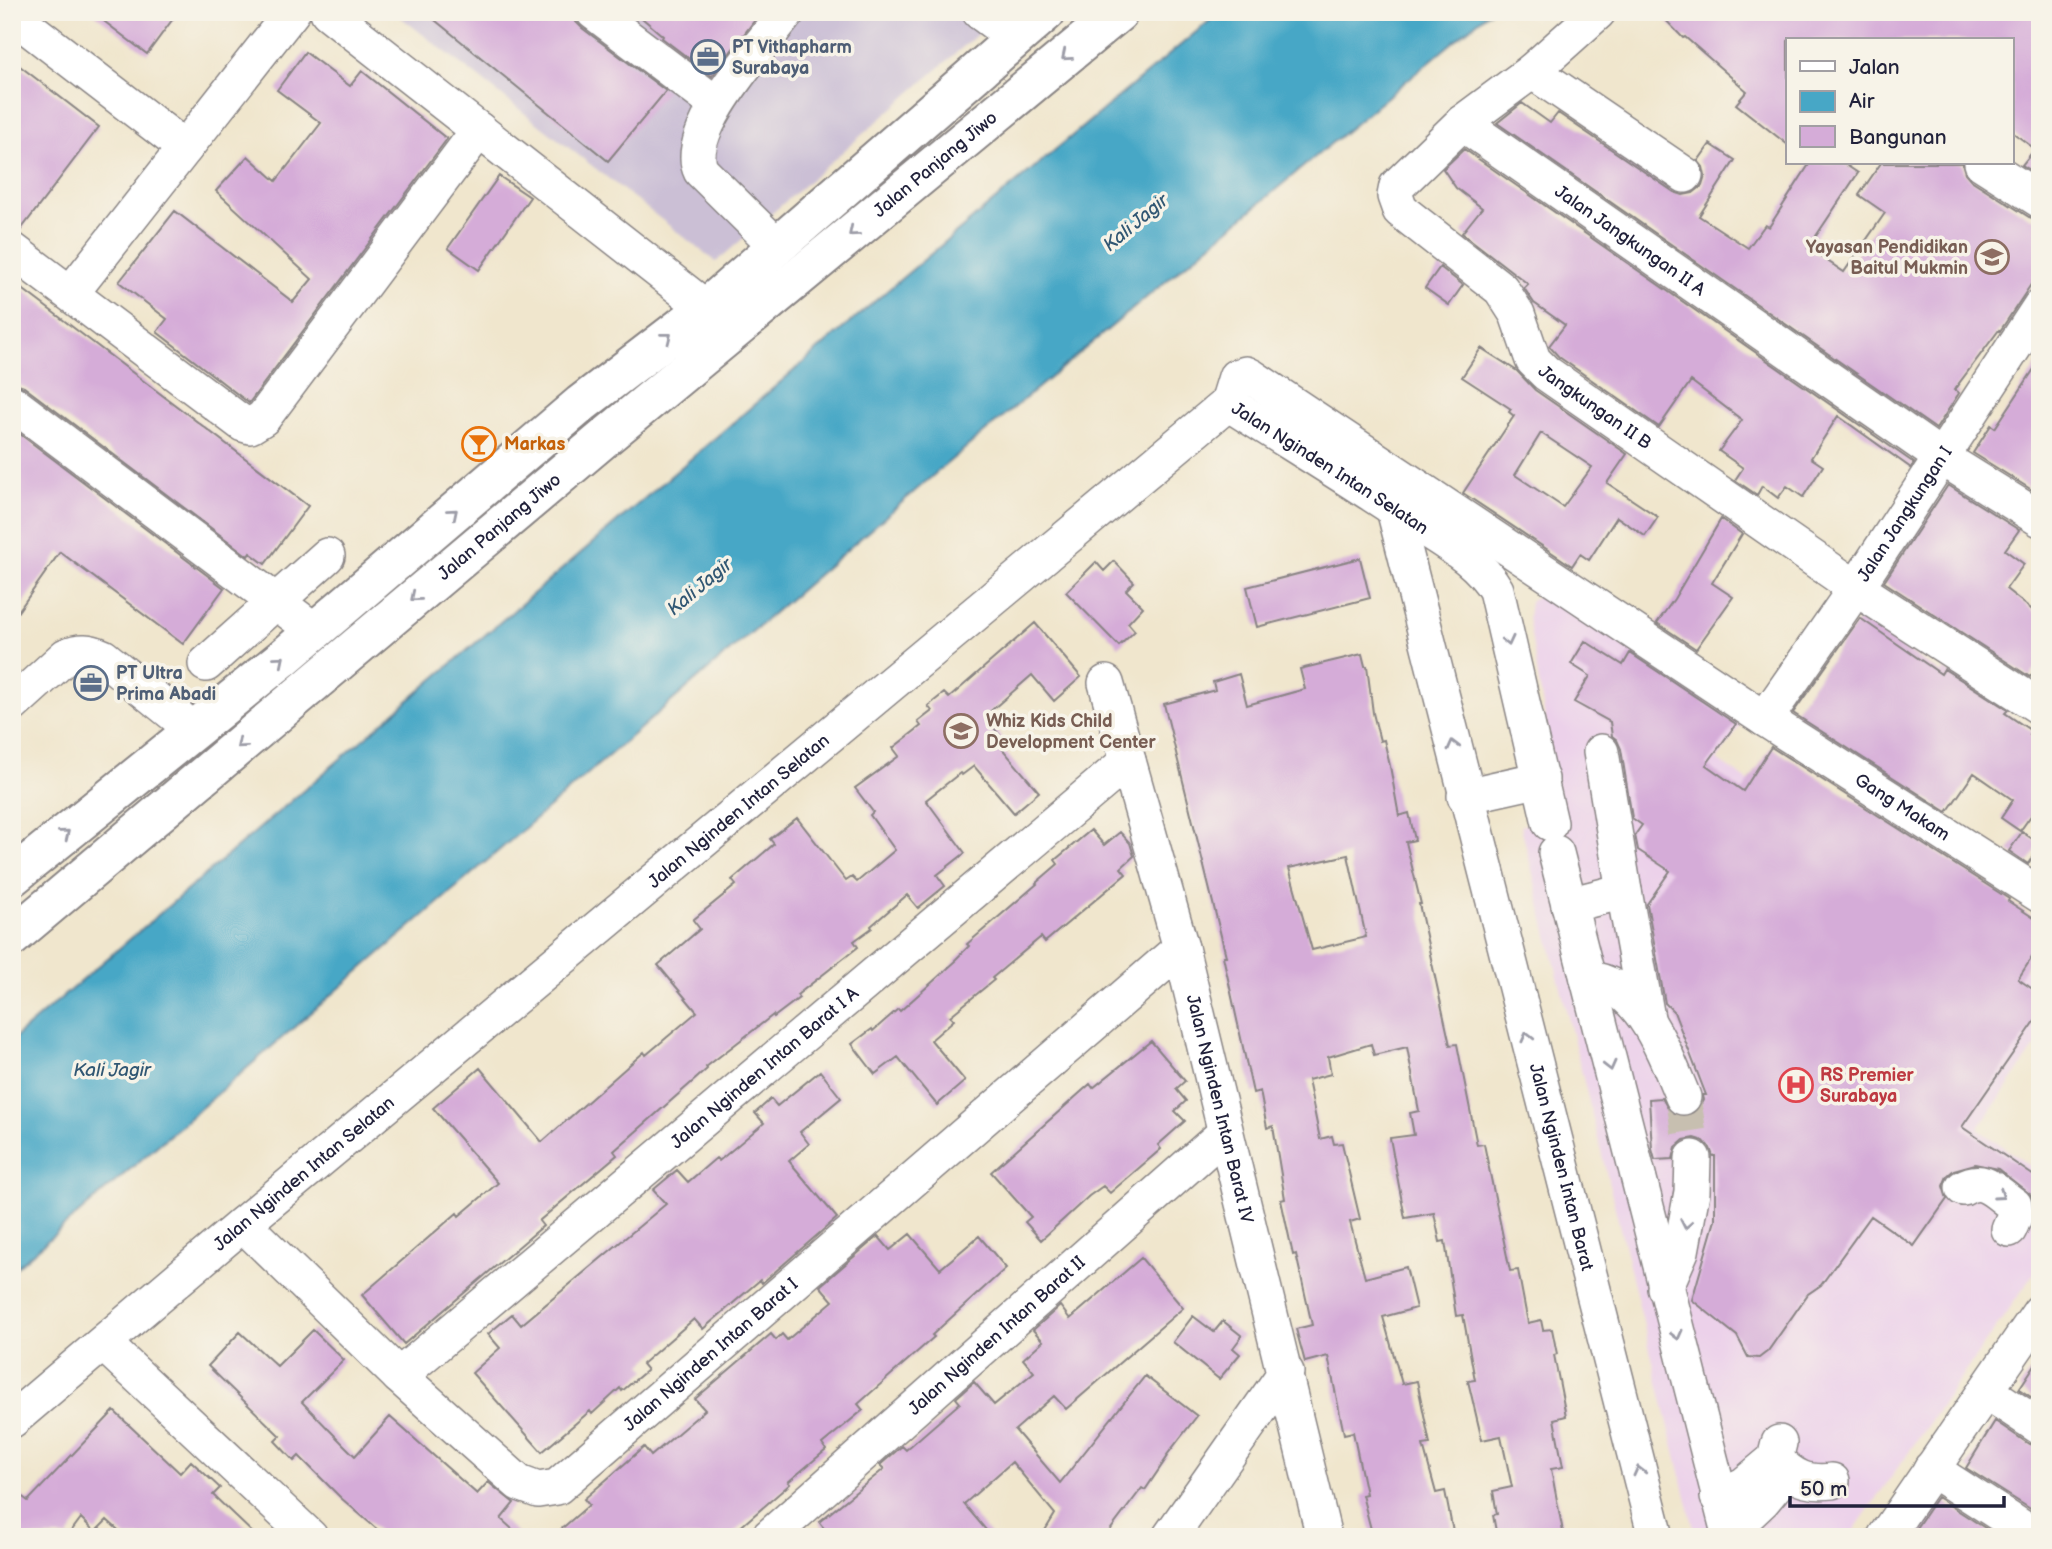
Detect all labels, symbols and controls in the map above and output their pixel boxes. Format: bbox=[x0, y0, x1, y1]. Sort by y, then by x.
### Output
place label: PT Vithapharm Surabaya bbox=[732, 37, 852, 79]
office icon: PT Vithapharm Surabaya bbox=[689, 38, 727, 76]
legend bbox=[1786, 38, 2014, 164]
one-way arrow bbox=[1061, 48, 1074, 60]
text: Jalan bbox=[1849, 55, 1900, 80]
text: Air bbox=[1849, 89, 1875, 114]
street label: Jalan Panjang Jiwo bbox=[869, 107, 1002, 222]
text: Bangunan bbox=[1849, 125, 1947, 150]
street label: Jalan Jangkungan II A bbox=[1551, 181, 1709, 300]
water label: Kali Jagir bbox=[1099, 189, 1174, 257]
one-way arrow bbox=[848, 224, 861, 236]
place label: Yayasan Pendidikan Baitul Mukmin bbox=[1806, 237, 1968, 279]
school or university icon: Yayasan Pendidikan Baitul Mukmin bbox=[1973, 238, 2011, 276]
one-way arrow bbox=[659, 333, 672, 346]
street label: Jangkungan II B bbox=[1533, 361, 1655, 454]
street label: Jalan Nginden Intan Selatan bbox=[1227, 398, 1432, 539]
bar icon: Markas bbox=[460, 425, 498, 463]
place label: Markas bbox=[504, 434, 565, 455]
street label: Jalan Jangkungan I bbox=[1853, 443, 1957, 586]
street label: Jalan Panjang Jiwo bbox=[434, 469, 565, 585]
one-way arrow bbox=[445, 509, 458, 521]
water label: Kali Jagir bbox=[663, 553, 738, 621]
one-way arrow bbox=[410, 589, 423, 601]
one-way arrow bbox=[1500, 635, 1514, 647]
one-way arrow bbox=[272, 656, 285, 668]
place label: PT Ultra Prima Abadi bbox=[116, 663, 216, 705]
office icon: PT Ultra Prima Abadi bbox=[72, 664, 110, 702]
place label: Whiz Kids Child Development Center bbox=[986, 711, 1156, 753]
school or university icon: Whiz Kids Child Development Center bbox=[942, 712, 980, 750]
street label: Jalan Nginden Intan Selatan bbox=[644, 730, 834, 893]
one-way arrow bbox=[236, 736, 249, 748]
one-way arrow bbox=[1447, 739, 1461, 751]
street label: Gang Makam bbox=[1851, 769, 1953, 845]
one-way arrow bbox=[57, 830, 70, 842]
street label: Jalan Nginden Intan Barat I A bbox=[666, 983, 863, 1153]
street label: Jalan Nginden Intan Barat IV bbox=[1182, 993, 1257, 1226]
one-way arrow bbox=[1521, 1031, 1535, 1043]
water label: Kali Jagir bbox=[73, 1059, 152, 1082]
one-way arrow bbox=[1602, 1060, 1616, 1072]
street label: Jalan Nginden Intan Barat bbox=[1525, 1061, 1598, 1273]
place label: RS Premier Surabaya bbox=[1820, 1065, 1915, 1107]
hospital icon: RS Premier Surabaya bbox=[1777, 1066, 1815, 1104]
street label: Jalan Nginden Intan Selatan bbox=[209, 1092, 399, 1255]
one-way arrow bbox=[1992, 1187, 2005, 1199]
one-way arrow bbox=[1679, 1218, 1694, 1230]
street label: Jalan Nginden Intan Barat II bbox=[904, 1252, 1090, 1420]
street label: Jalan Nginden Intan Barat I bbox=[619, 1274, 802, 1436]
one-way arrow bbox=[1669, 1329, 1683, 1341]
one-way arrow bbox=[1633, 1465, 1647, 1477]
scale bar bbox=[1790, 1465, 2003, 1509]
text: 50 m bbox=[1800, 1477, 1847, 1502]

